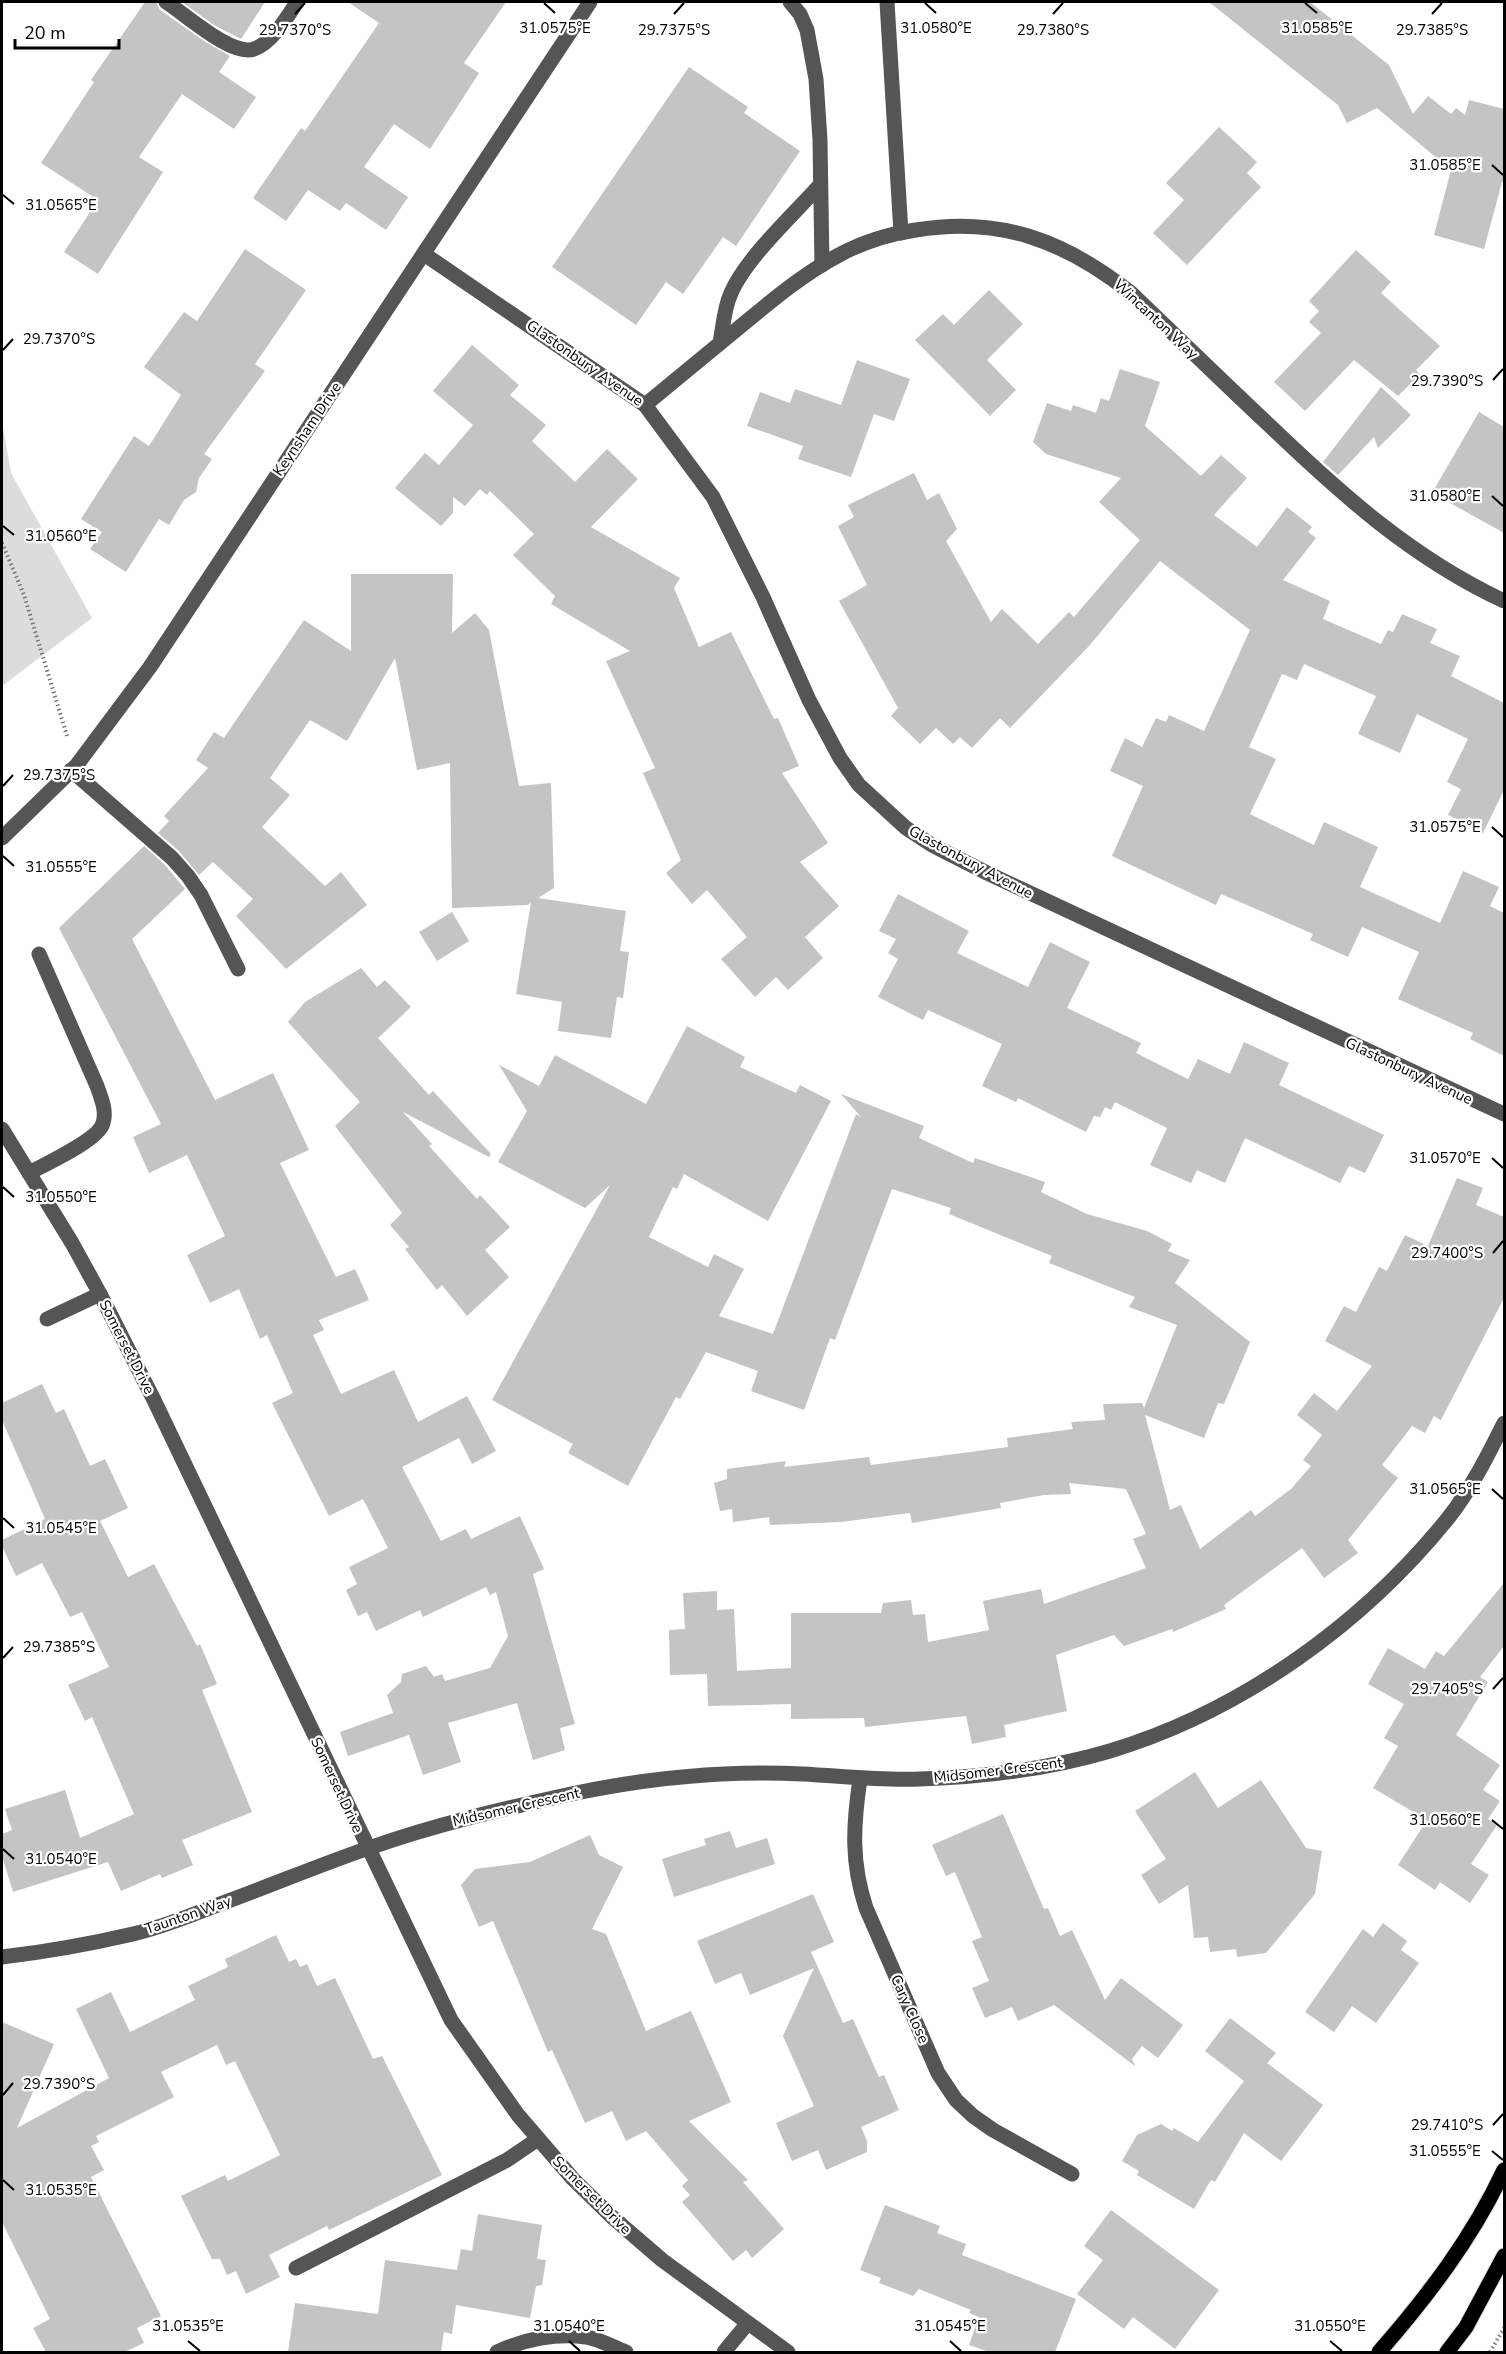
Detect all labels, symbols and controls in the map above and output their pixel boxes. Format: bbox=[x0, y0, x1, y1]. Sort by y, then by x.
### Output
scale bar bbox=[15, 12, 118, 50]
text: 31.0575°E bbox=[519, 18, 591, 38]
text: 31.0580°E bbox=[900, 18, 972, 38]
text: 31.0585°E bbox=[1281, 18, 1353, 38]
text: 29.7370°S bbox=[259, 20, 331, 40]
text: 29.7375°S bbox=[638, 20, 710, 40]
text: 29.7380°S bbox=[1017, 20, 1089, 40]
text: 29.7385°S bbox=[1396, 20, 1468, 40]
text: 20 m bbox=[24, 21, 66, 45]
text: 31.0585°E bbox=[1409, 155, 1481, 175]
text: 31.0565°E bbox=[25, 195, 97, 215]
street label: Wincanton Way bbox=[1109, 275, 1203, 364]
street label: Glastonbury Avenue bbox=[523, 315, 647, 411]
text: 29.7370°S bbox=[23, 329, 95, 349]
text: 29.7390°S bbox=[1411, 371, 1483, 391]
street label: Keynsham Drive bbox=[268, 378, 346, 480]
text: 31.0580°E bbox=[1409, 486, 1481, 506]
text: 31.0560°E bbox=[25, 526, 97, 546]
text: 29.7375°S bbox=[23, 765, 95, 785]
text: 31.0575°E bbox=[1409, 817, 1481, 837]
street label: Glastonbury Avenue bbox=[905, 821, 1037, 903]
text: 31.0555°E bbox=[25, 857, 97, 877]
street label: Glastonbury Avenue bbox=[1342, 1033, 1476, 1109]
text: 31.0570°E bbox=[1409, 1148, 1481, 1168]
text: 31.0550°E bbox=[25, 1187, 97, 1207]
text: 29.7400°S bbox=[1411, 1243, 1483, 1263]
street label: Somerset Drive bbox=[95, 1296, 159, 1398]
text: 31.0565°E bbox=[1409, 1479, 1481, 1499]
text: 31.0545°E bbox=[25, 1518, 97, 1538]
text: 29.7385°S bbox=[23, 1637, 95, 1657]
text: 29.7405°S bbox=[1411, 1679, 1483, 1699]
street label: Somerset Drive bbox=[306, 1734, 368, 1836]
street label: Midsomer Crescent bbox=[932, 1752, 1064, 1788]
street label: Midsomer Crescent bbox=[451, 1782, 582, 1831]
text: 31.0560°E bbox=[1409, 1810, 1481, 1830]
text: 31.0540°E bbox=[25, 1849, 97, 1869]
street label: Taunton Way bbox=[142, 1891, 234, 1939]
street label: Cary Close bbox=[886, 1972, 934, 2047]
text: 29.7390°S bbox=[23, 2074, 95, 2094]
text: 29.7410°S bbox=[1411, 2115, 1483, 2135]
text: 31.0555°E bbox=[1409, 2141, 1481, 2161]
street label: Somerset Drive bbox=[548, 2151, 636, 2239]
text: 31.0535°E bbox=[25, 2180, 97, 2200]
text: 31.0535°E bbox=[152, 2316, 224, 2336]
text: 31.0540°E bbox=[533, 2316, 605, 2336]
text: 31.0545°E bbox=[914, 2316, 986, 2336]
text: 31.0550°E bbox=[1294, 2316, 1366, 2336]

